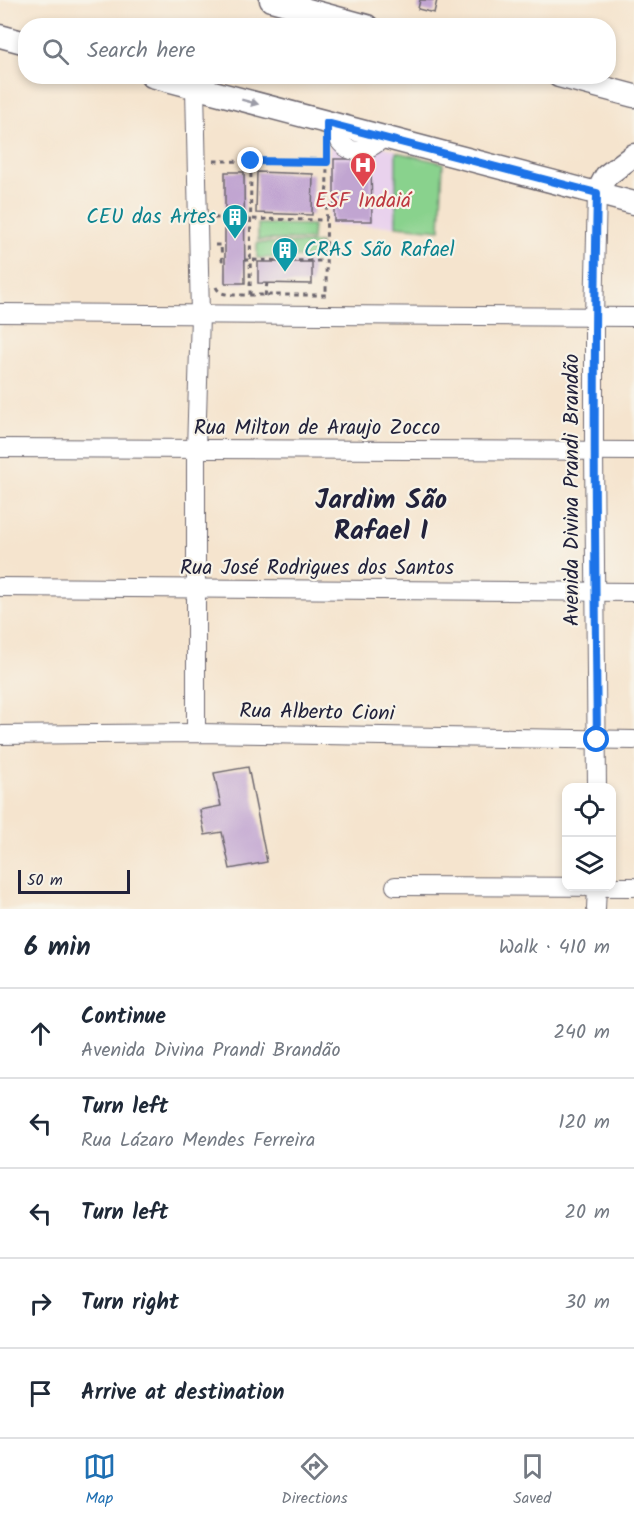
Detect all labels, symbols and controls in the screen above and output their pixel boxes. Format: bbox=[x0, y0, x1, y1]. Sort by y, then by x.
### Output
search box bbox=[18, 18, 616, 84]
text: Search here bbox=[87, 34, 195, 69]
icon: search bbox=[39, 35, 72, 68]
one-way arrow bbox=[240, 98, 259, 108]
route end bbox=[237, 147, 263, 173]
hospital icon: ESF Indaiá bbox=[348, 150, 378, 188]
place label: ESF Indaiá bbox=[315, 185, 413, 218]
place label: CEU das Artes bbox=[86, 201, 216, 234]
building icon: CEU das Artes bbox=[220, 202, 250, 240]
place label: CRAS São Rafael bbox=[304, 234, 455, 267]
building icon: CRAS São Rafael bbox=[270, 235, 300, 273]
street label: Avenida Divina Prandi Brandão bbox=[556, 354, 589, 626]
street label: Rua Milton de Araujo Zocco bbox=[194, 412, 440, 445]
district label: Jardim São Rafael I bbox=[315, 479, 447, 553]
street label: Rua José Rodrigues dos Santos bbox=[180, 552, 454, 585]
street label: Rua Alberto Cioni bbox=[239, 695, 396, 731]
route start bbox=[583, 726, 609, 752]
map controls bbox=[562, 783, 616, 891]
button: locate bbox=[562, 783, 616, 837]
button: layers bbox=[562, 837, 616, 891]
scale bar bbox=[18, 867, 130, 894]
text: 50 m bbox=[27, 868, 63, 893]
text: 6 min bbox=[24, 927, 91, 969]
text: Walk · 410 m bbox=[499, 932, 610, 964]
text: Continue bbox=[81, 1000, 166, 1035]
icon: ahead bbox=[24, 1017, 57, 1050]
text: 240 m bbox=[553, 1017, 610, 1049]
text: Avenida Divina Prandi Brandão bbox=[81, 1035, 340, 1067]
text: Turn left bbox=[81, 1090, 168, 1125]
icon: left bbox=[24, 1107, 57, 1140]
text: 120 m bbox=[558, 1107, 610, 1139]
text: Rua Lázaro Mendes Ferreira bbox=[81, 1125, 315, 1157]
text: Turn left bbox=[81, 1196, 168, 1231]
icon: left bbox=[24, 1197, 57, 1230]
text: 20 m bbox=[564, 1197, 610, 1229]
text: Turn right bbox=[81, 1286, 179, 1321]
icon: right bbox=[24, 1287, 57, 1320]
text: 30 m bbox=[565, 1287, 610, 1319]
text: Arrive at destination bbox=[81, 1376, 284, 1411]
icon: arrive bbox=[24, 1377, 57, 1410]
tab: Map bbox=[83, 1450, 116, 1511]
tab: Directions bbox=[281, 1450, 348, 1511]
tab: Saved bbox=[513, 1450, 551, 1511]

